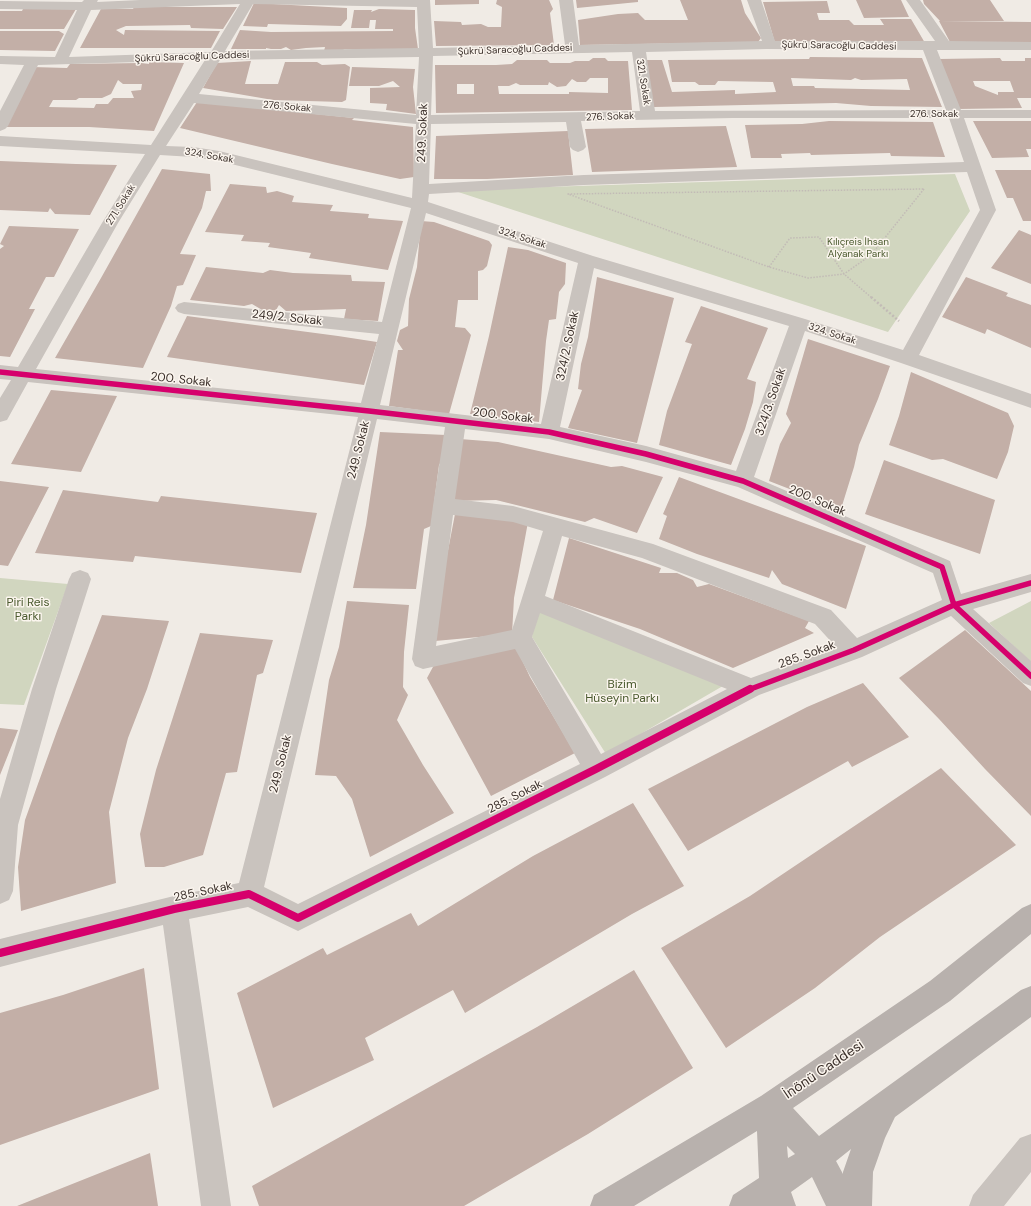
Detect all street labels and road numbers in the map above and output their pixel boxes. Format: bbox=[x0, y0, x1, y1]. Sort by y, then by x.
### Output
street label: Şükrü Saracoğlu Caddesi bbox=[781, 39, 897, 53]
street label: Şükrü Saracoğlu Caddesi bbox=[457, 42, 573, 58]
street label: Şükrü Saracoğlu Caddesi bbox=[134, 49, 250, 65]
street label: 321. Sokak bbox=[633, 58, 653, 106]
street label: 276. Sokak bbox=[262, 99, 312, 115]
street label: 249. Sokak bbox=[415, 103, 431, 163]
street label: 276. Sokak bbox=[910, 108, 958, 120]
street label: 276. Sokak bbox=[586, 110, 634, 124]
street label: 324. Sokak bbox=[184, 146, 234, 166]
street label: 271. Sokak bbox=[104, 182, 138, 228]
street label: 324. Sokak bbox=[497, 225, 547, 251]
street label: 249/2. Sokak bbox=[251, 307, 323, 329]
street label: 324/2. Sokak bbox=[554, 310, 582, 382]
street label: 324. Sokak bbox=[807, 321, 857, 347]
street label: 324/3. Sokak bbox=[753, 366, 789, 438]
street label: 200. Sokak bbox=[150, 370, 212, 390]
street label: 200. Sokak bbox=[472, 405, 534, 427]
street label: 249. Sokak bbox=[345, 419, 373, 481]
street label: 200. Sokak bbox=[786, 482, 848, 520]
street label: 285. Sokak bbox=[777, 638, 837, 672]
street label: 249. Sokak bbox=[267, 733, 295, 795]
street label: 285. Sokak bbox=[485, 777, 545, 817]
street label: 285. Sokak bbox=[172, 879, 234, 905]
street label: İnönü Caddesi bbox=[781, 1037, 867, 1103]

